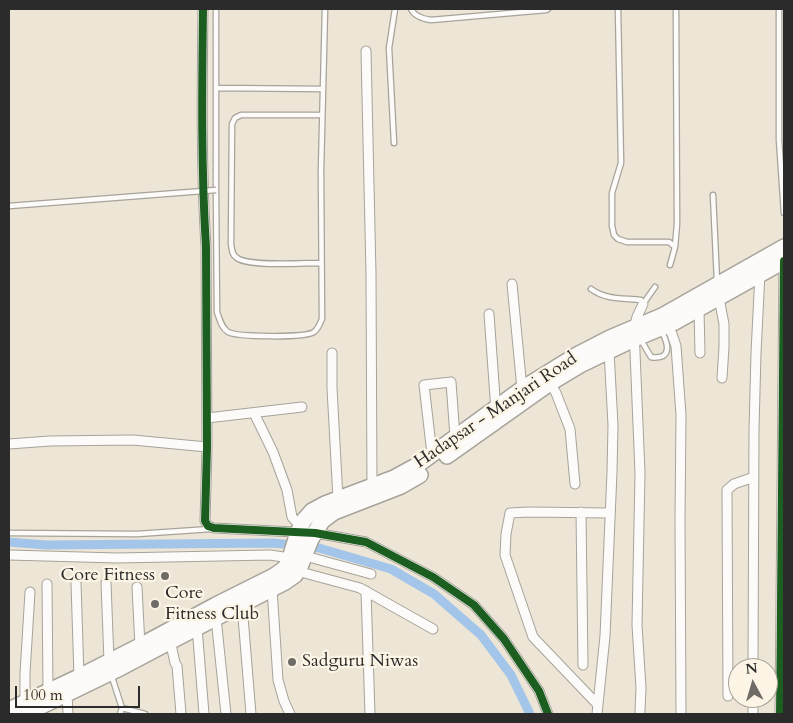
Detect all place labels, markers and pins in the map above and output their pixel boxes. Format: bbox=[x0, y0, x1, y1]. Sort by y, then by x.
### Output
place label: Core Fitness bbox=[60, 565, 155, 587]
marker: Core Fitness bbox=[159, 570, 171, 582]
place label: Core Fitness Club bbox=[165, 583, 259, 626]
marker: Core Fitness Club bbox=[149, 598, 161, 610]
place label: Sadguru Niwas bbox=[302, 651, 418, 673]
marker: Sadguru Niwas bbox=[286, 656, 298, 668]

